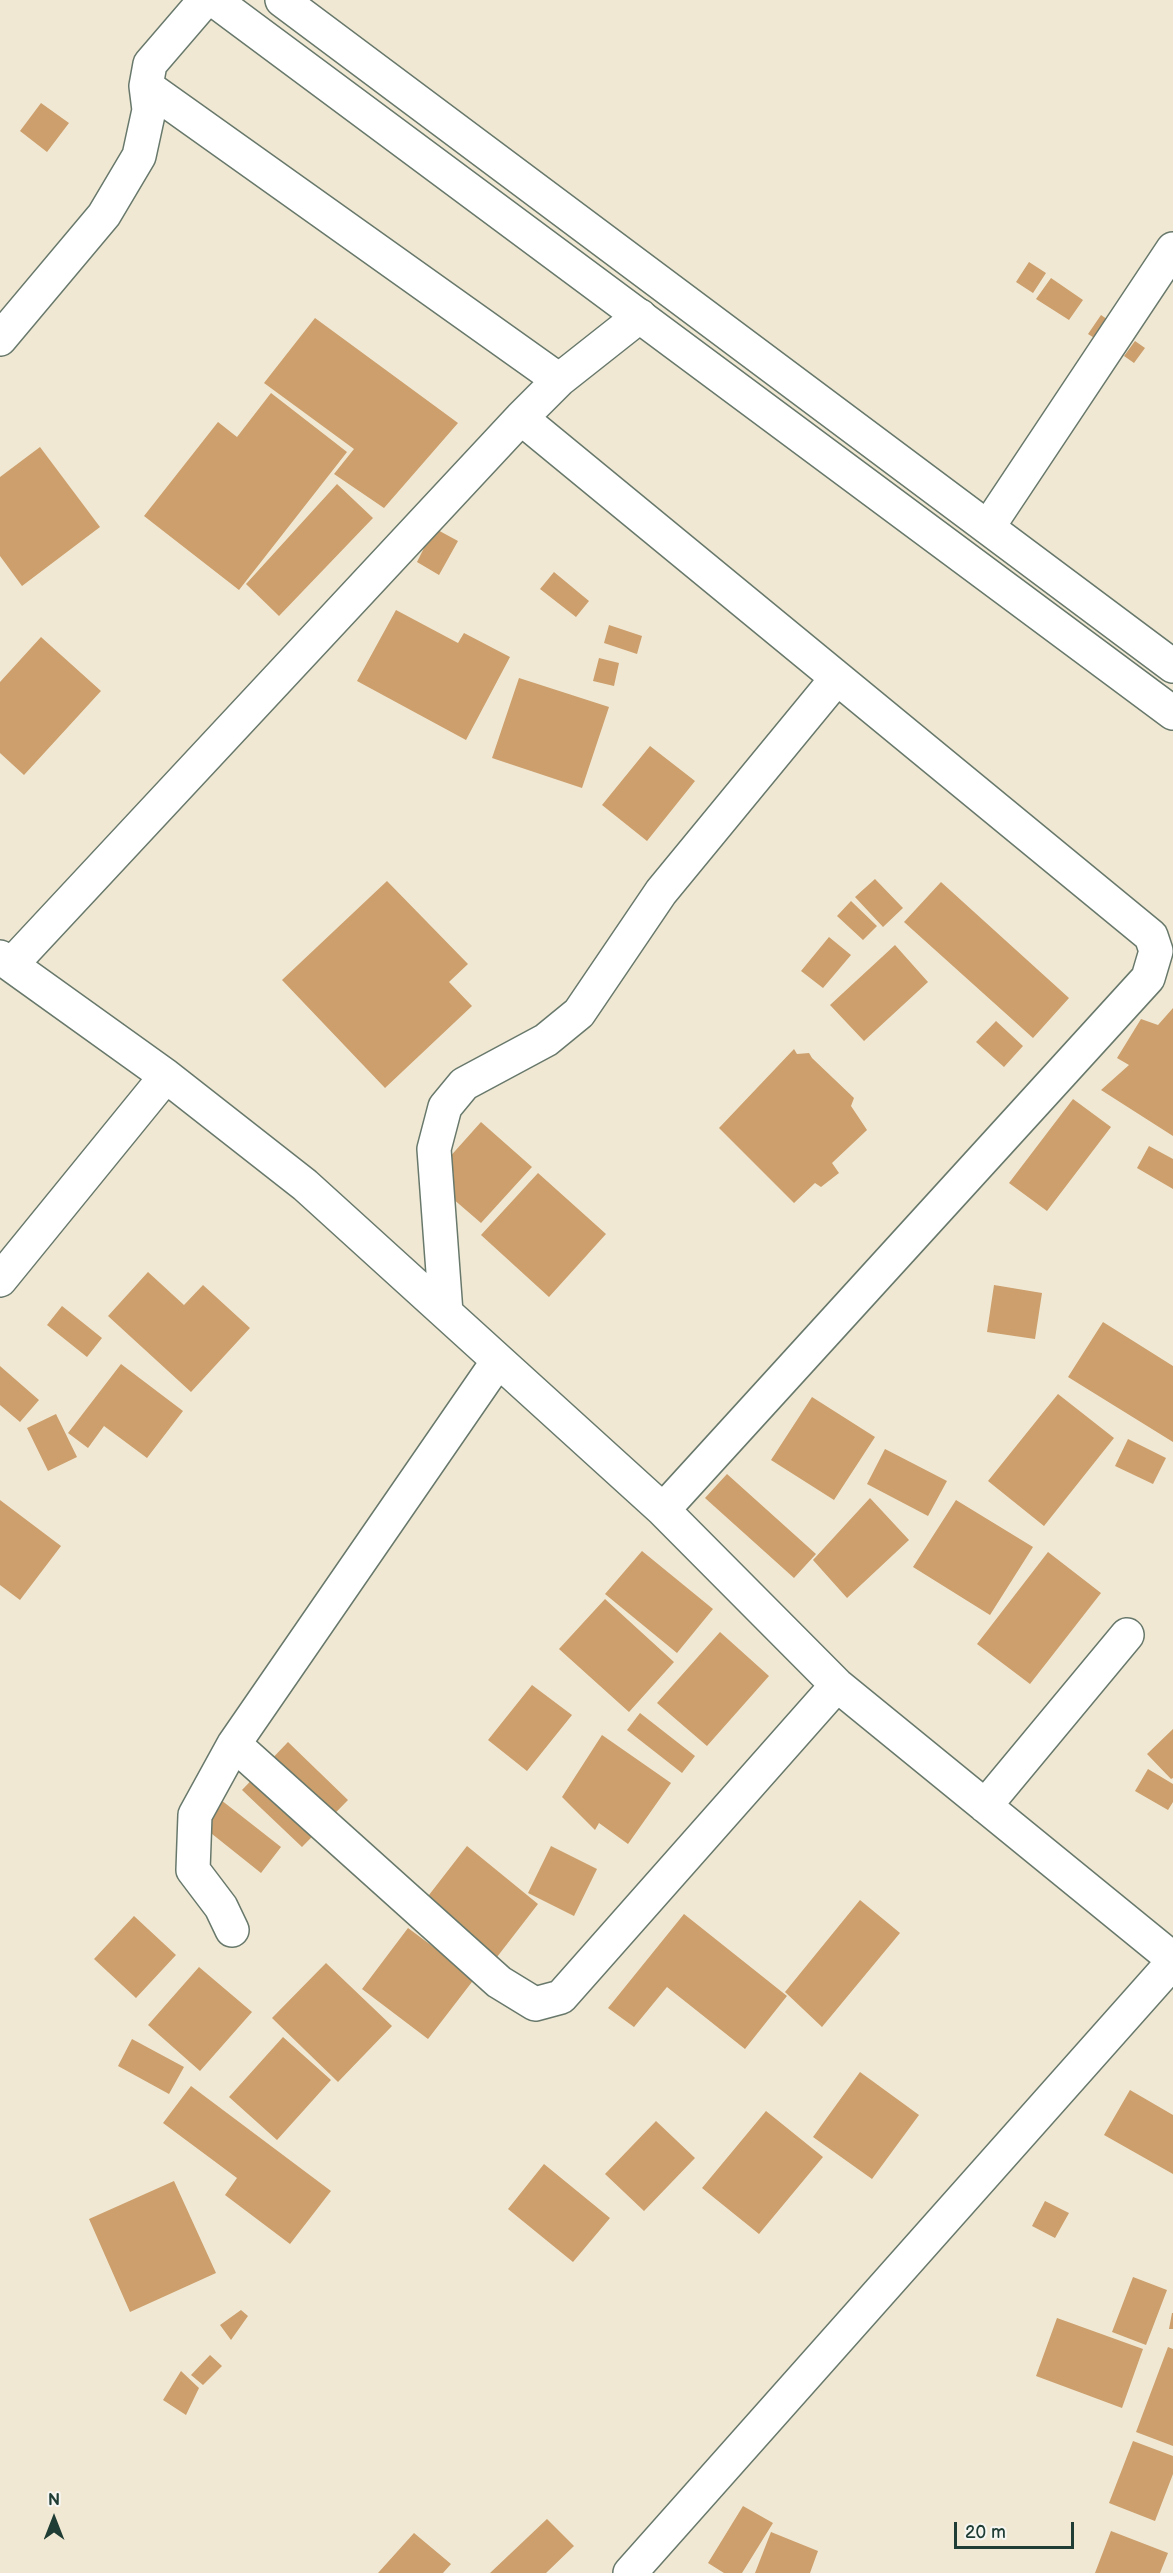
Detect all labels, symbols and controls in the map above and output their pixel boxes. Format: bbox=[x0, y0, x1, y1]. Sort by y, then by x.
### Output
north arrow bbox=[24, 2489, 84, 2549]
text: N bbox=[48, 2491, 60, 2510]
scale bar bbox=[957, 2510, 1077, 2548]
text: 20 m bbox=[965, 2522, 1006, 2543]

